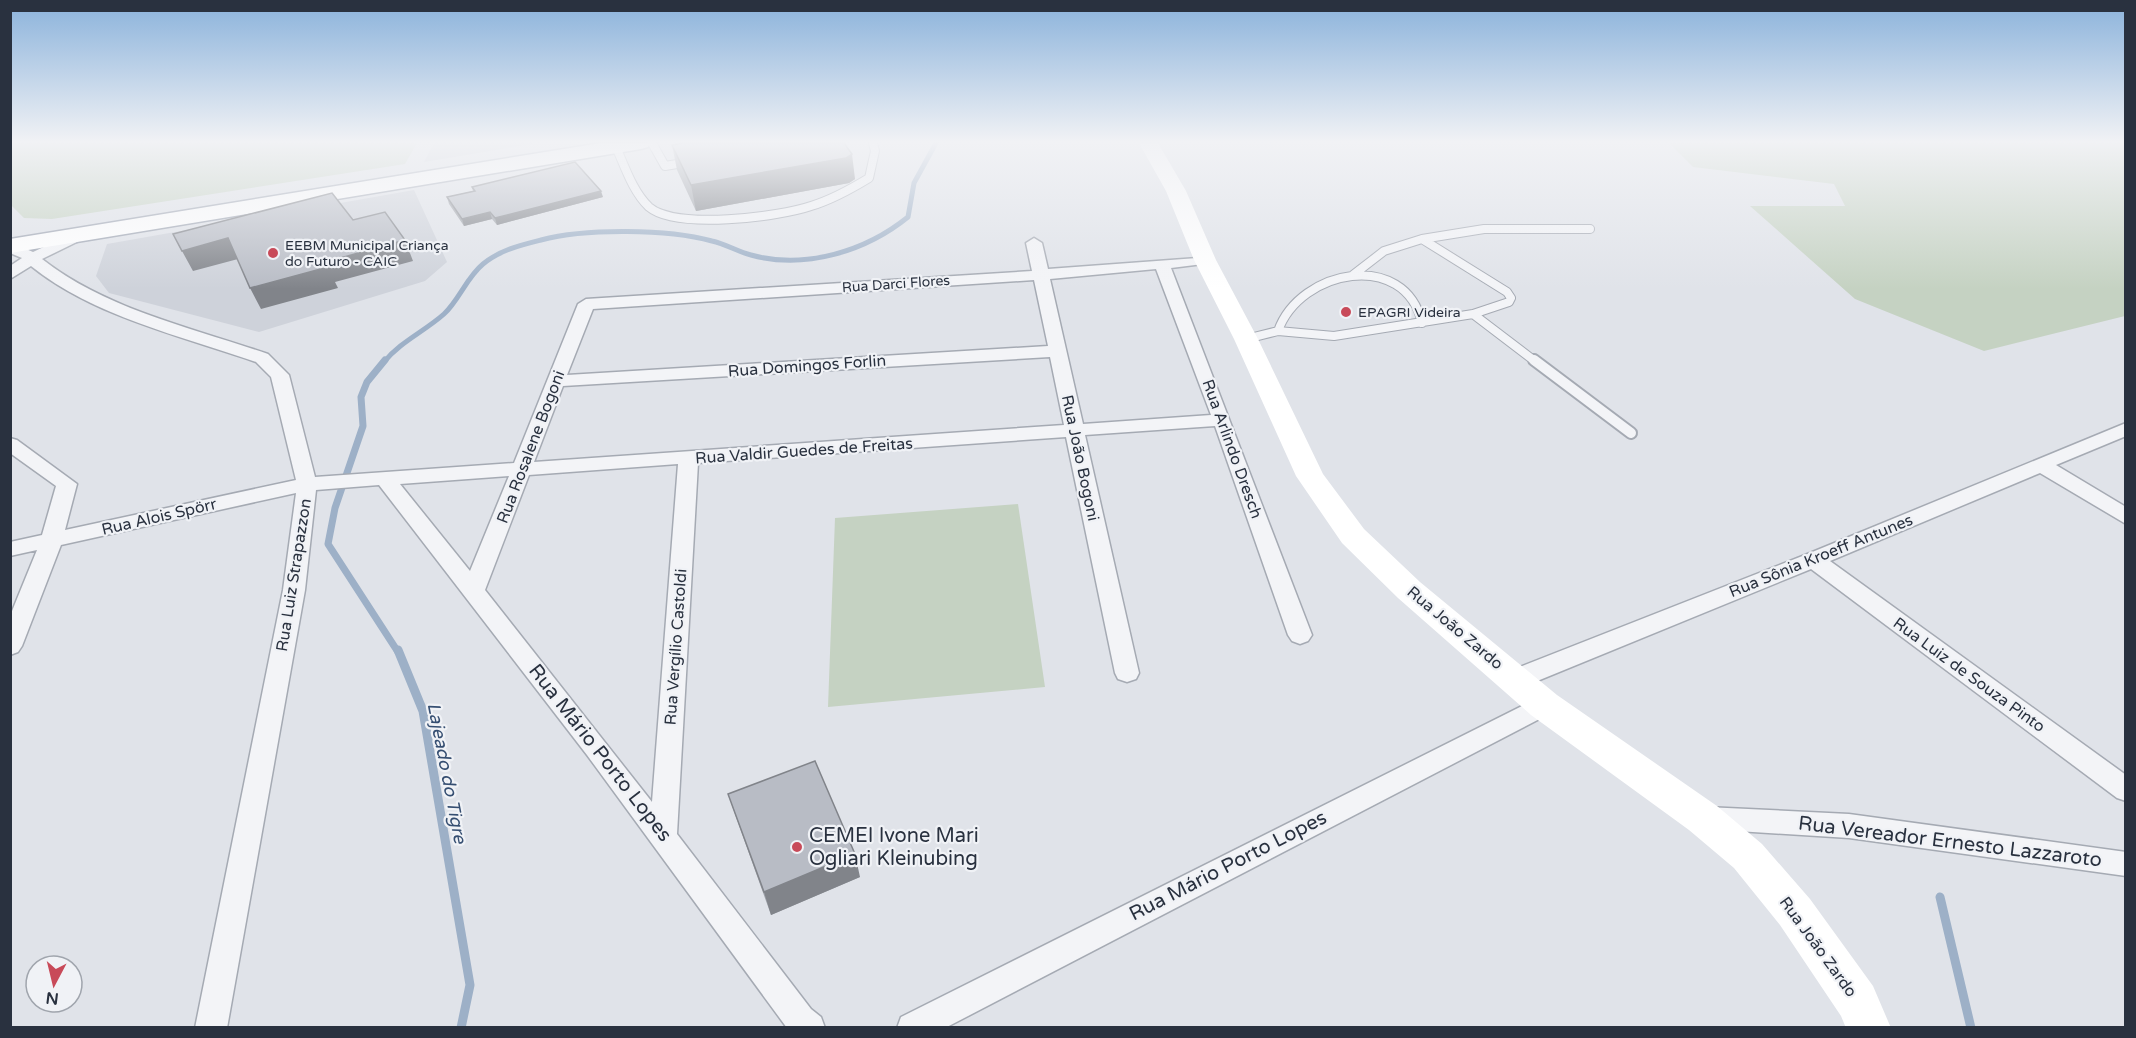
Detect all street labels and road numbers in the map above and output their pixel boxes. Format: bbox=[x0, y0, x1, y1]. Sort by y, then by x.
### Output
street label: Rua Darci Flores bbox=[841, 272, 951, 296]
street label: Rua Domingos Forlin bbox=[727, 350, 887, 382]
street label: Rua Rosalene Bogoni bbox=[493, 368, 569, 526]
street label: Rua Arlindo Dresch bbox=[1198, 377, 1266, 521]
street label: Rua João Bogoni bbox=[1057, 393, 1103, 523]
street label: Rua Valdir Guedes de Freitas bbox=[695, 433, 913, 469]
street label: Rua Alois Spörr bbox=[100, 494, 219, 540]
street label: Rua Luiz Strapazzon bbox=[272, 497, 316, 653]
street label: Rua Sônia Kroeff Antunes bbox=[1726, 510, 1916, 602]
street label: Rua Vergílio Castoldi bbox=[661, 568, 691, 726]
street label: Rua João Zardo bbox=[1403, 582, 1507, 674]
street label: Rua Luiz de Souza Pinto bbox=[1889, 613, 2049, 737]
street label: Rua Mário Porto Lopes bbox=[523, 660, 677, 846]
street label: Rua Mário Porto Lopes bbox=[1125, 806, 1331, 926]
street label: Rua Vereador Ernesto Lazzaroto bbox=[1797, 811, 2103, 873]
street label: Rua João Zardo bbox=[1775, 893, 1861, 1001]

